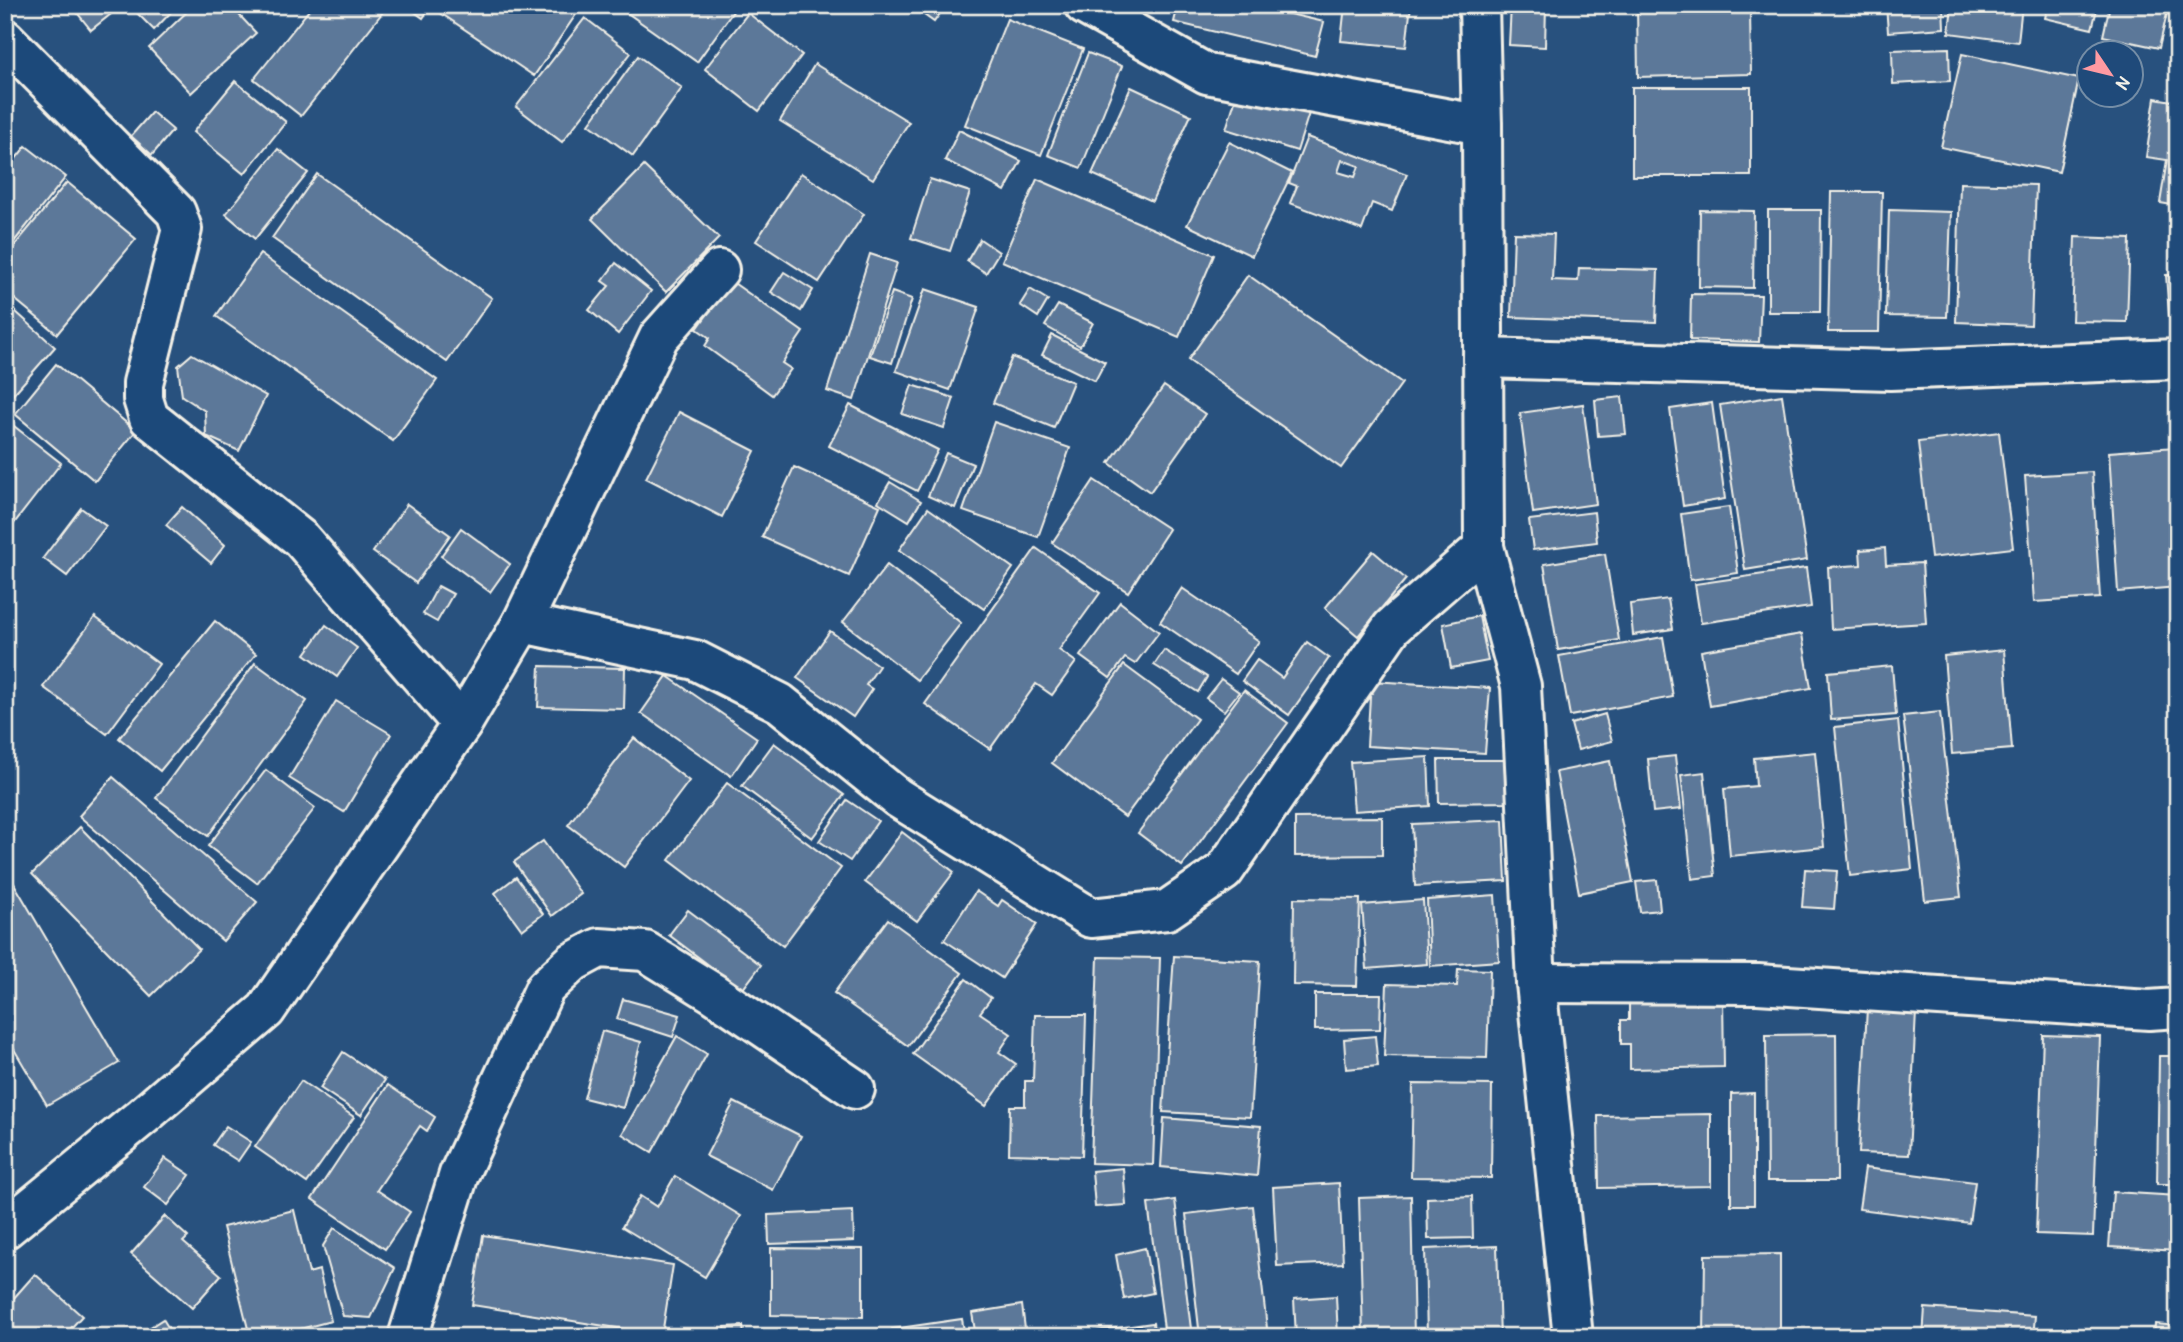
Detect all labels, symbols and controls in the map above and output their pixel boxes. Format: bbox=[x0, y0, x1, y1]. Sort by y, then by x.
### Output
north arrow bbox=[2074, 38, 2144, 108]
text: N bbox=[2110, 72, 2137, 95]

